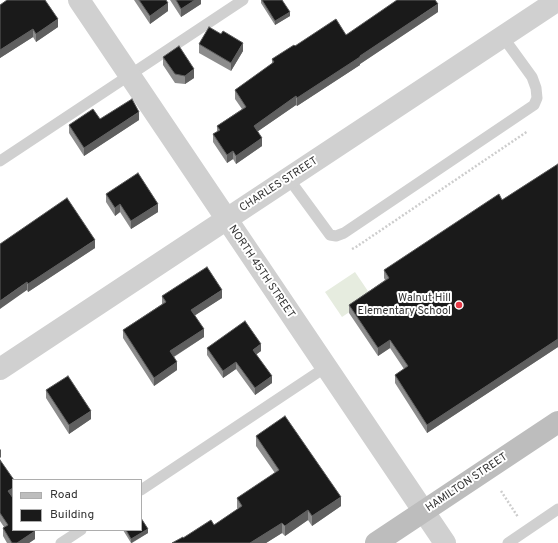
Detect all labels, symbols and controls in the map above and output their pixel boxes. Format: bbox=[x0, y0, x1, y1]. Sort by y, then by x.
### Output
street label: CHARLES STREET bbox=[237, 155, 321, 215]
street label: NORTH 45TH STREET bbox=[225, 223, 297, 321]
place label: Walnut Hill Elementary School bbox=[358, 292, 451, 318]
marker: Walnut Hill Elementary School bbox=[454, 300, 464, 310]
street label: HAMILTON STREET bbox=[424, 451, 510, 515]
legend bbox=[12, 479, 142, 531]
text: Road bbox=[50, 487, 78, 503]
text: Building bbox=[50, 507, 94, 523]

